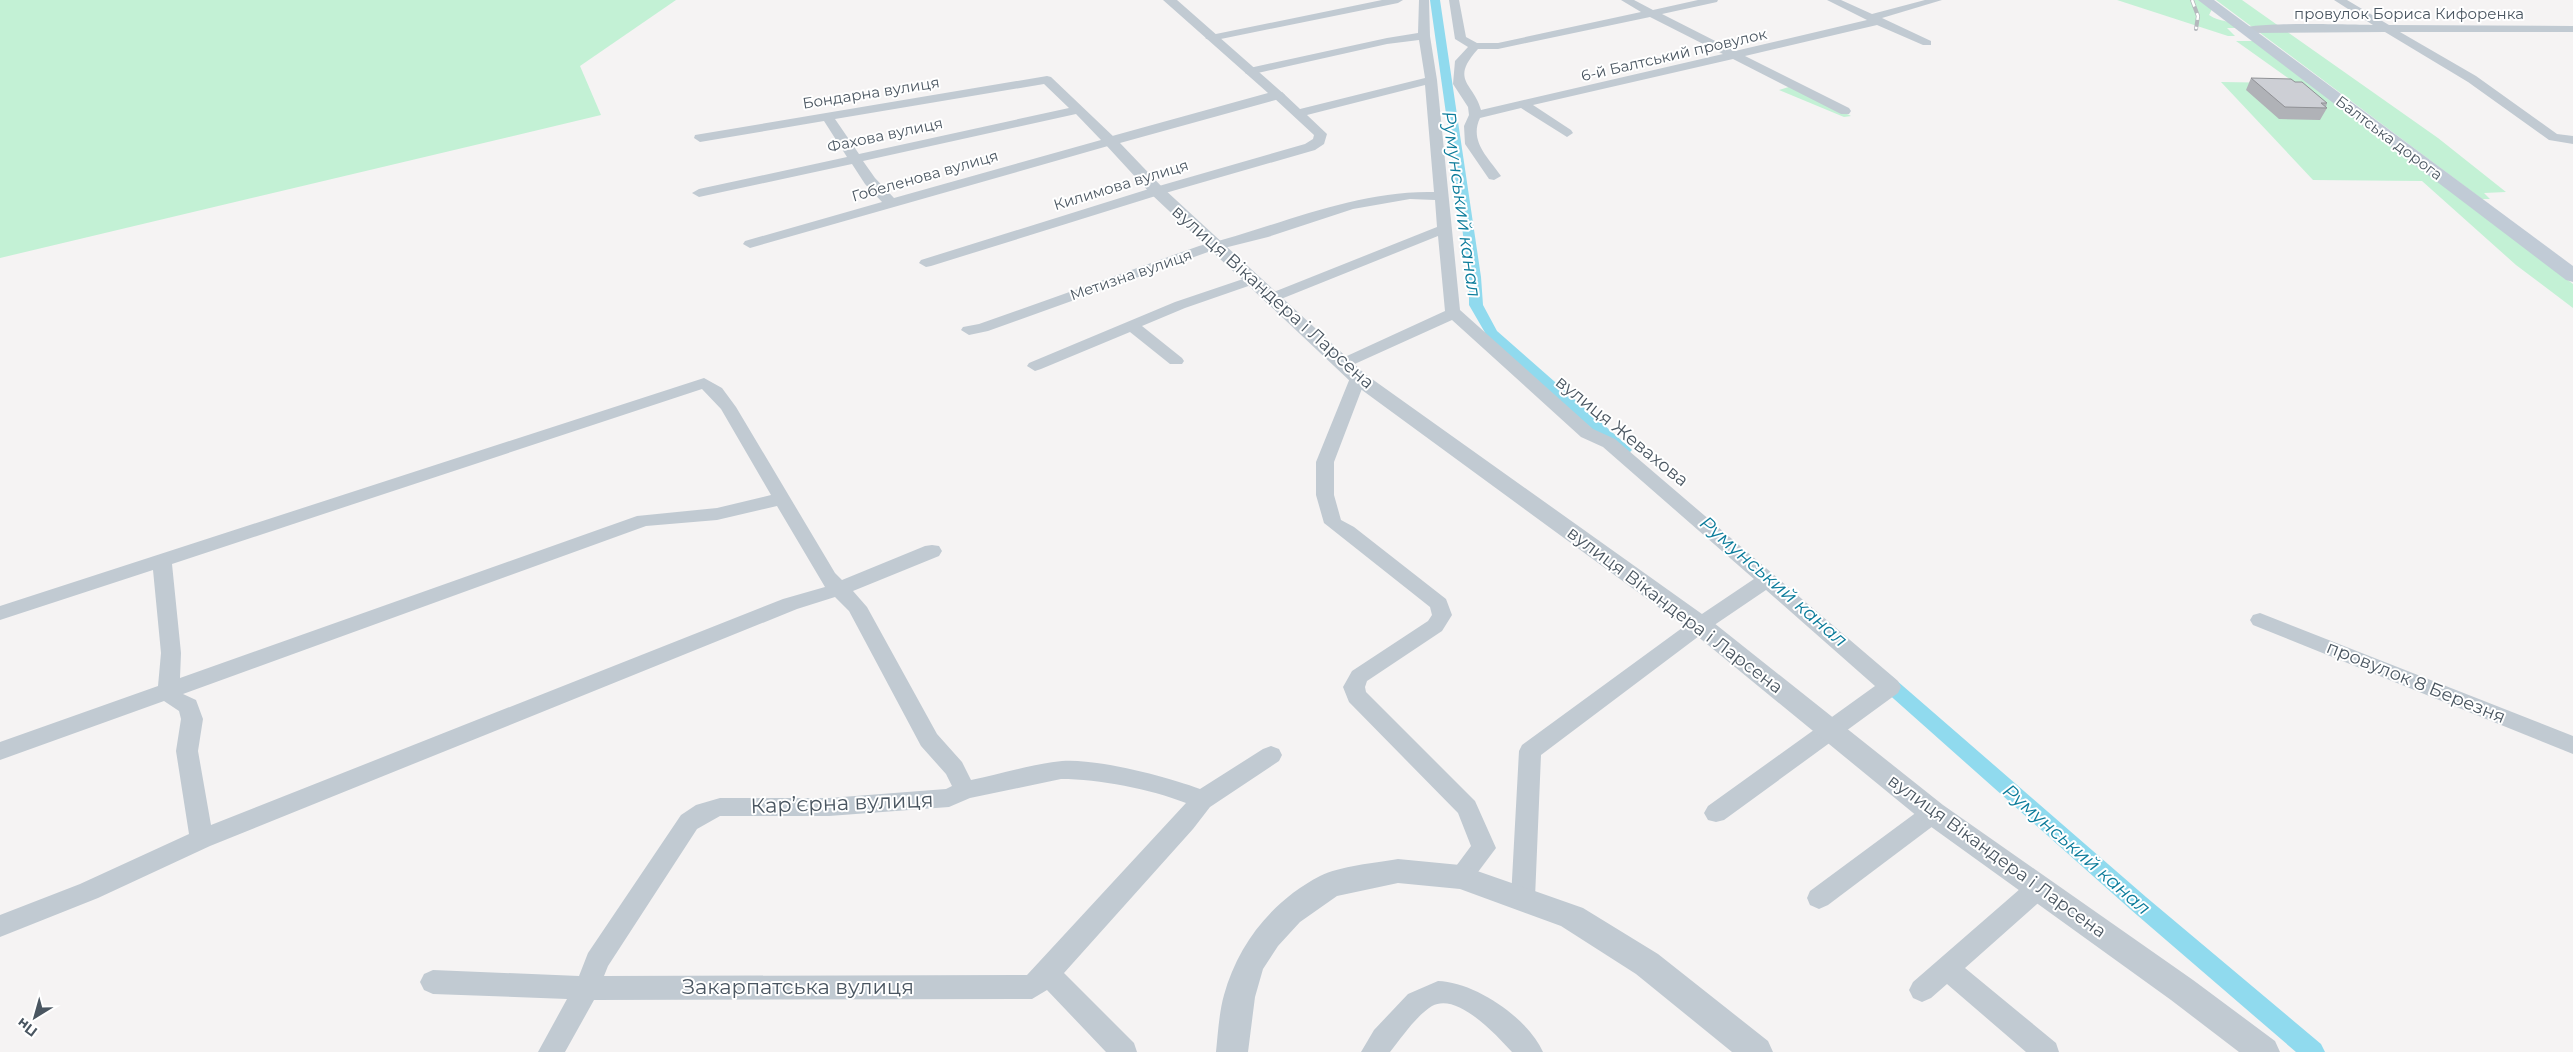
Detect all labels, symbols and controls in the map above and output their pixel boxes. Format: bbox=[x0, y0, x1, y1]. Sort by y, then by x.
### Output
street label: провулок Бориса Кифоренка bbox=[2294, 4, 2524, 23]
street label: 6-й Балтський провулок bbox=[1579, 24, 1769, 85]
street label: Бондарна вулиця bbox=[801, 72, 941, 113]
street label: Балтська дорога bbox=[2332, 91, 2447, 184]
water label: Румунський канал bbox=[1437, 109, 1486, 299]
street label: Фахова вулиця bbox=[825, 113, 944, 156]
street label: Гобеленова вулиця bbox=[849, 145, 1000, 206]
street label: Килимова вулиця bbox=[1051, 155, 1191, 214]
street label: вулиця Вікандера і Ларсена bbox=[1167, 200, 1379, 394]
street label: Метизна вулиця bbox=[1067, 245, 1194, 304]
street label: вулиця Жевахова bbox=[1551, 371, 1693, 491]
water label: Румунський канал bbox=[1695, 511, 1852, 652]
street label: вулиця Вікандера і Ларсена bbox=[1563, 522, 1787, 698]
street label: провулок 8 Березня bbox=[2323, 636, 2509, 728]
street label: вулиця Вікандера і Ларсена bbox=[1884, 769, 2110, 943]
water label: Румунський канал bbox=[1998, 779, 2155, 920]
street label: Карʼєрна вулиця bbox=[750, 787, 934, 818]
street label: Закарпатська вулиця bbox=[682, 974, 914, 999]
north arrow bbox=[10, 992, 60, 1042]
text: Пн bbox=[13, 1014, 41, 1041]

